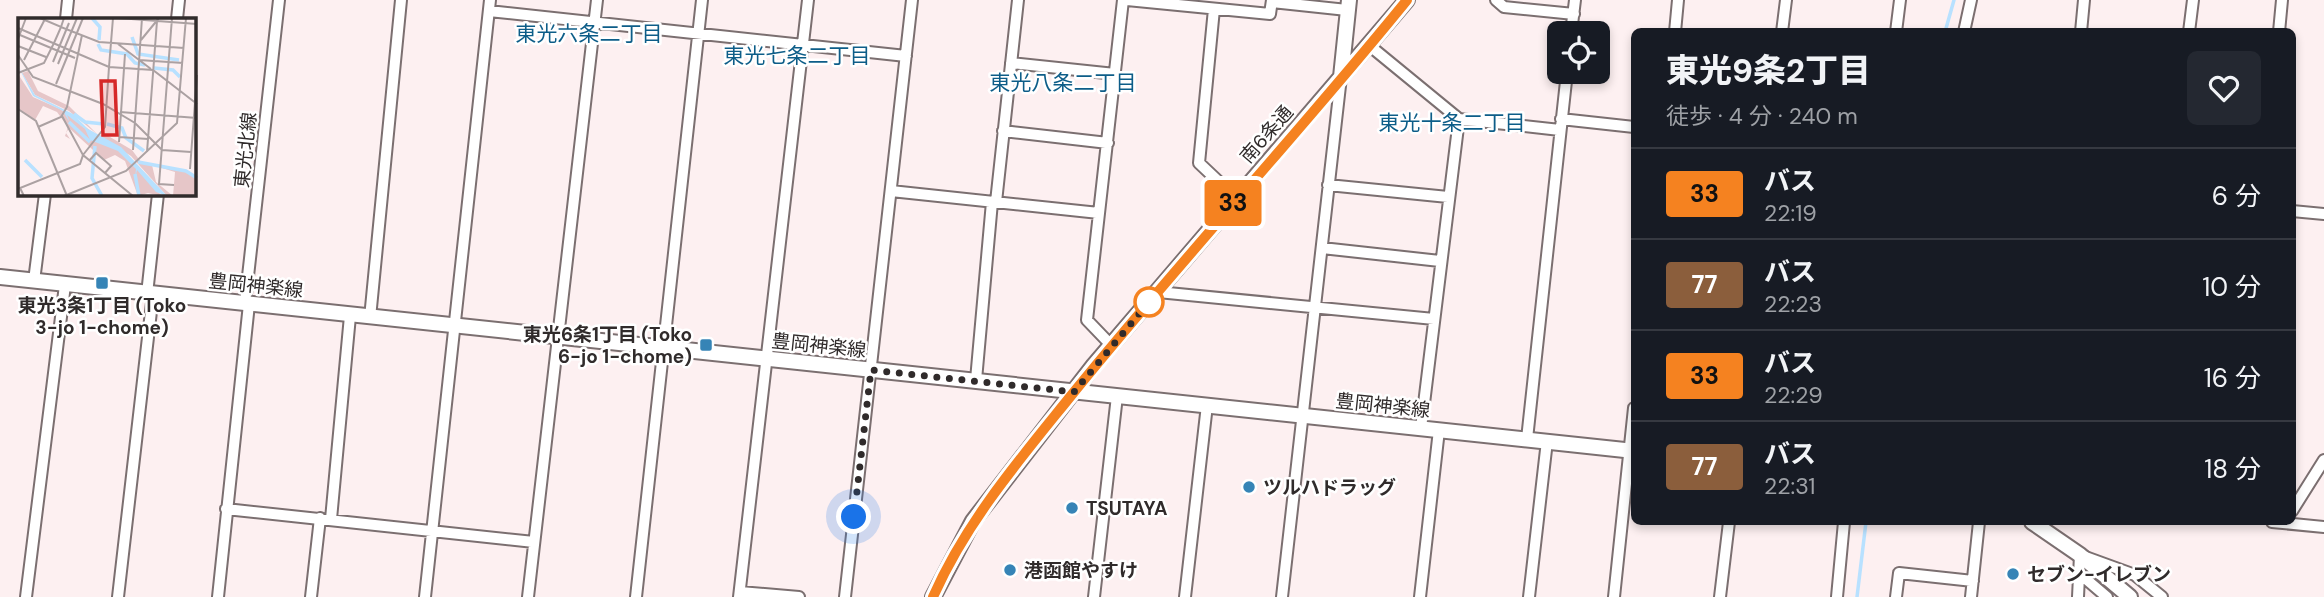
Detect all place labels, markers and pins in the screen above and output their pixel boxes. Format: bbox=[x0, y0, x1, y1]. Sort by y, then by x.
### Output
marker: 東光3条1丁目 (Toko 3-jo 1-chome) bbox=[94, 275, 110, 291]
unlabelled marker bbox=[1134, 287, 1164, 317]
place label: 東光3条1丁目 (Toko 3-jo 1-chome) bbox=[18, 293, 186, 340]
place label: 東光6条1丁目 (Toko 6-jo 1-chome) bbox=[523, 322, 692, 369]
marker: 東光6条1丁目 (Toko 6-jo 1-chome) bbox=[698, 337, 714, 353]
place label: ツルハドラッグ bbox=[1263, 475, 1396, 500]
marker: ツルハドラッグ bbox=[1241, 479, 1257, 495]
place label: TSUTAYA bbox=[1086, 496, 1168, 521]
marker: TSUTAYA bbox=[1064, 500, 1080, 516]
place label: 港函館やすけ bbox=[1024, 558, 1138, 583]
marker: 港函館やすけ bbox=[1002, 562, 1018, 578]
place label: セブン-イレブン bbox=[2027, 562, 2171, 587]
marker: セブン-イレブン bbox=[2005, 566, 2021, 582]

